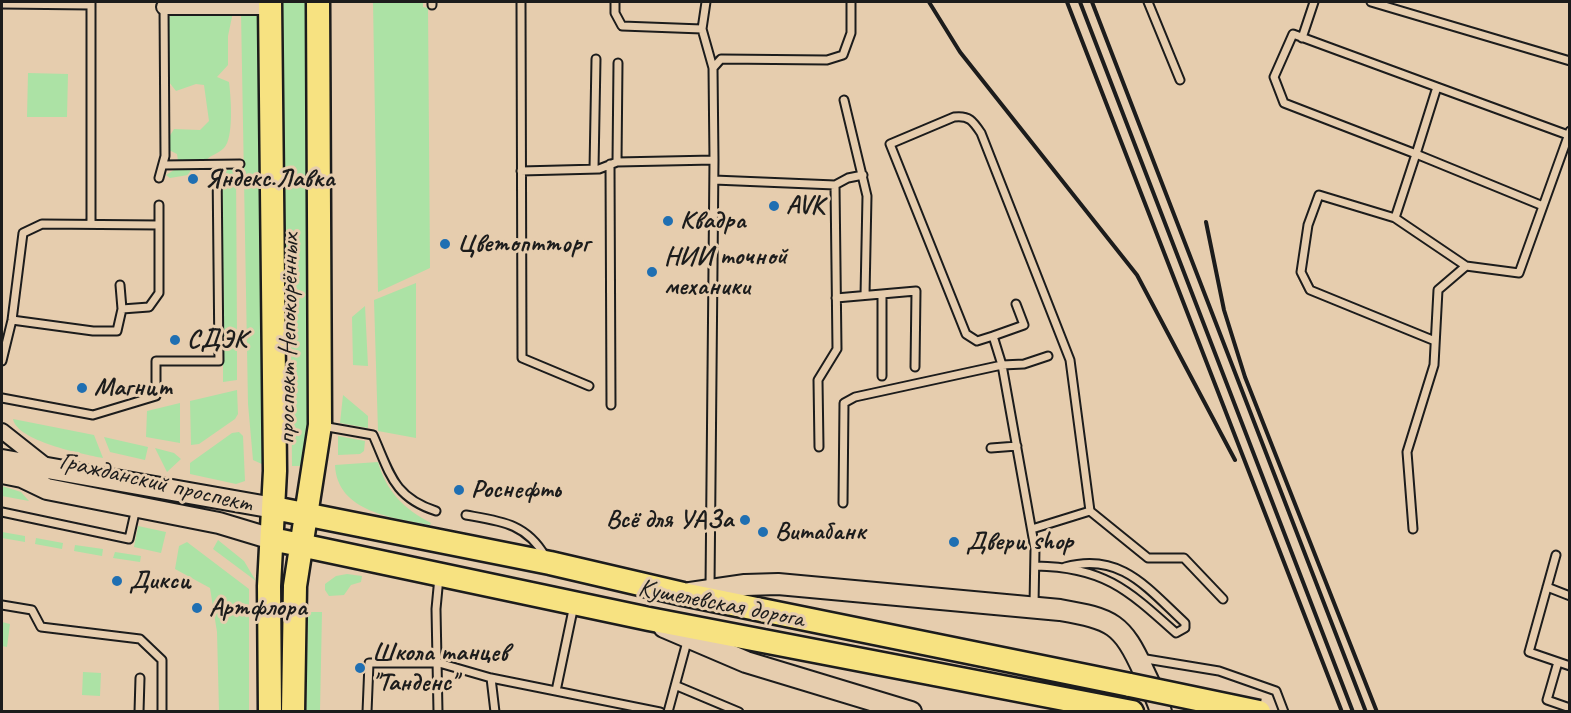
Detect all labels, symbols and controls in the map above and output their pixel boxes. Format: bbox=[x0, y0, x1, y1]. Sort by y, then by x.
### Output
place label: Яндекс.Лавка bbox=[205, 163, 335, 195]
marker: Яндекс.Лавка bbox=[186, 172, 200, 186]
place label: AVK bbox=[786, 190, 824, 222]
marker: AVK bbox=[767, 199, 781, 213]
place label: Квадра bbox=[680, 205, 746, 237]
marker: Квадра bbox=[661, 214, 675, 228]
place label: Цветоптторг bbox=[457, 228, 590, 260]
street label: проспект Непокорённых bbox=[272, 233, 306, 445]
marker: Цветоптторг bbox=[438, 237, 452, 251]
place label: НИИ точной механики bbox=[664, 241, 787, 302]
marker: НИИ точной механики bbox=[645, 265, 659, 279]
place label: СДЭК bbox=[187, 324, 247, 356]
marker: СДЭК bbox=[168, 333, 182, 347]
place label: Магнит bbox=[94, 372, 173, 404]
marker: Магнит bbox=[75, 381, 89, 395]
street label: Гражданский проспект bbox=[56, 446, 256, 520]
place label: Роснефть bbox=[471, 474, 561, 506]
marker: Роснефть bbox=[452, 483, 466, 497]
place label: Всё для УАЗа bbox=[606, 504, 733, 536]
marker: Всё для УАЗа bbox=[738, 513, 752, 527]
place label: Витабанк bbox=[775, 516, 865, 548]
marker: Витабанк bbox=[756, 525, 770, 539]
place label: Двери shop bbox=[966, 526, 1073, 558]
marker: Двери shop bbox=[947, 535, 961, 549]
place label: Дикси bbox=[129, 565, 191, 597]
street label: Кушелевская дорога bbox=[635, 573, 807, 635]
marker: Дикси bbox=[110, 574, 124, 588]
place label: Артфлора bbox=[209, 592, 307, 624]
marker: Артфлора bbox=[190, 601, 204, 615]
place label: Школа танцев "Танденс" bbox=[372, 637, 508, 698]
marker: Школа танцев "Танденс" bbox=[353, 661, 367, 675]

